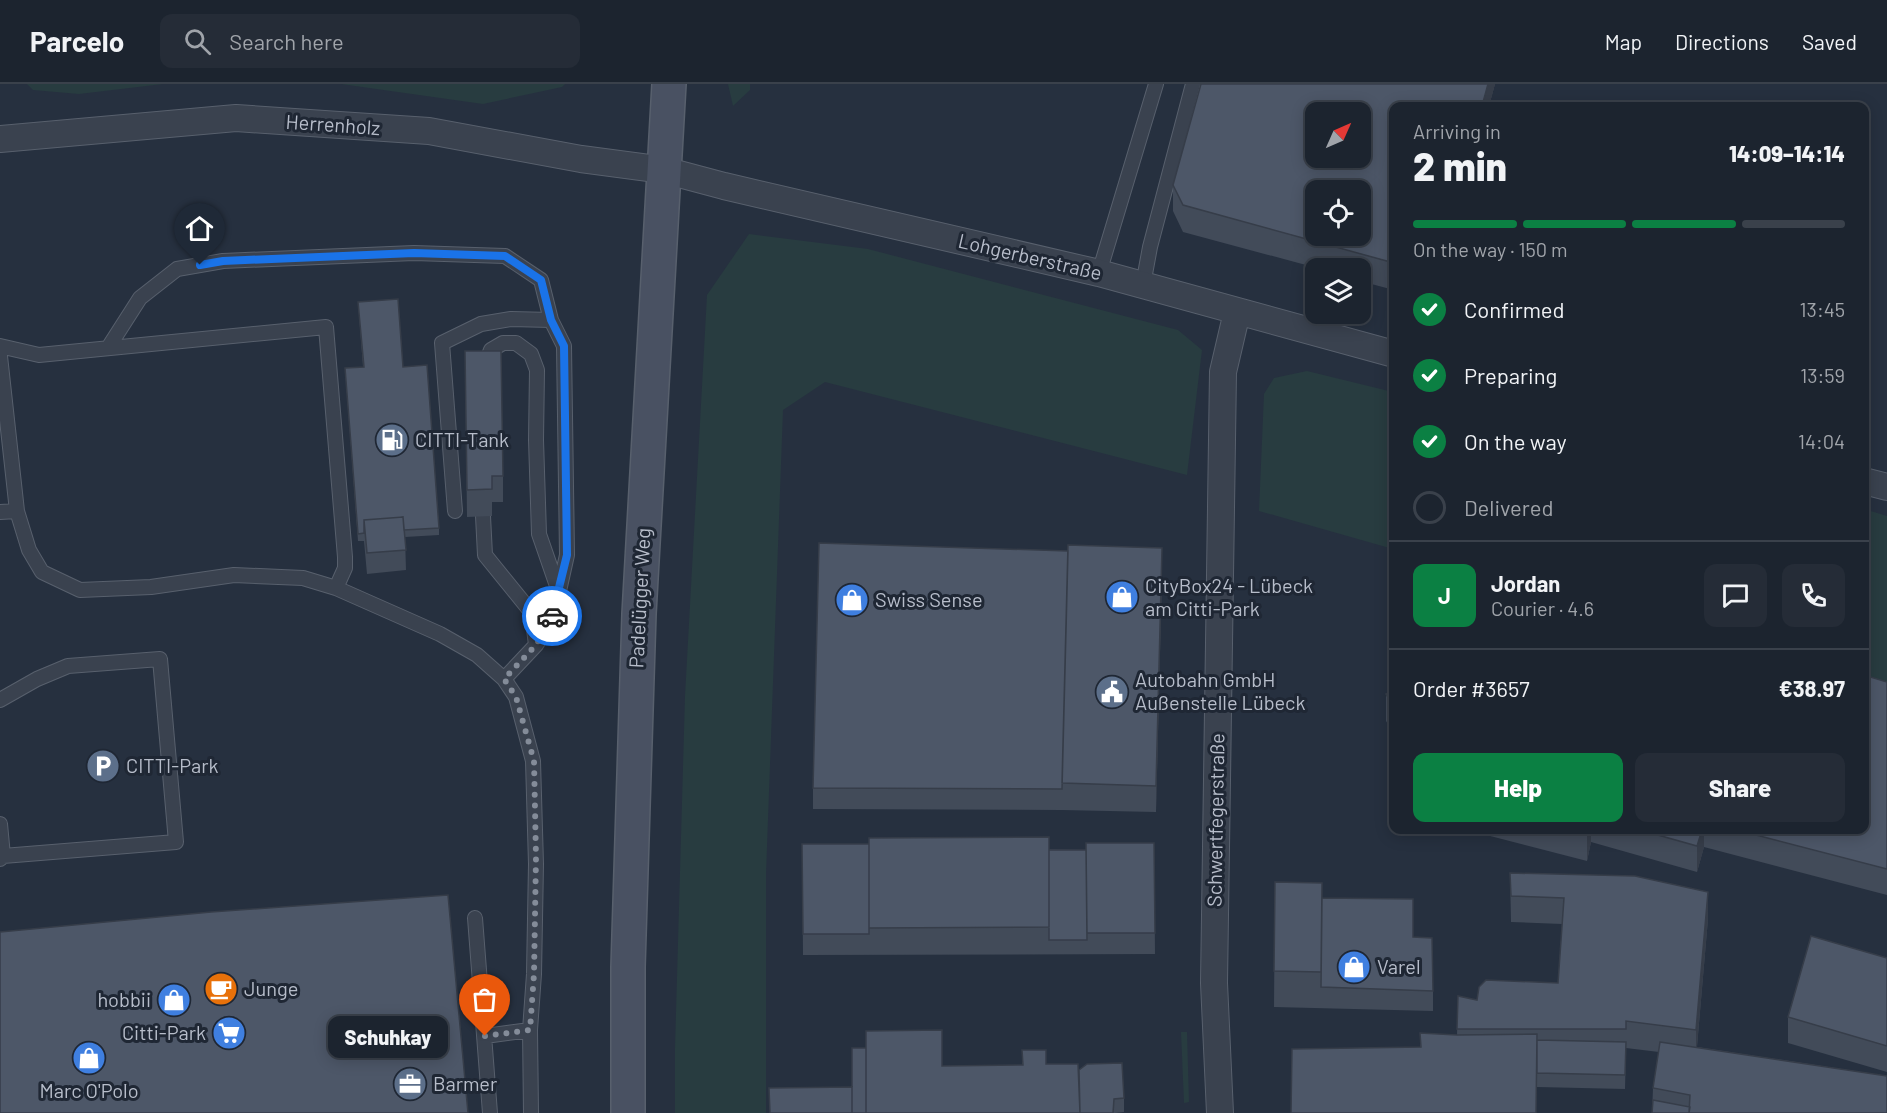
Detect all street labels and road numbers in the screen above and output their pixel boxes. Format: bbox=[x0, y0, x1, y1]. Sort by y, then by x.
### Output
street label: Herrenholz bbox=[285, 109, 381, 139]
street label: Lohgerberstraße bbox=[956, 228, 1104, 284]
street label: Padelügger Weg bbox=[623, 527, 655, 669]
street label: Schwertfegerstraße bbox=[1201, 733, 1229, 907]

